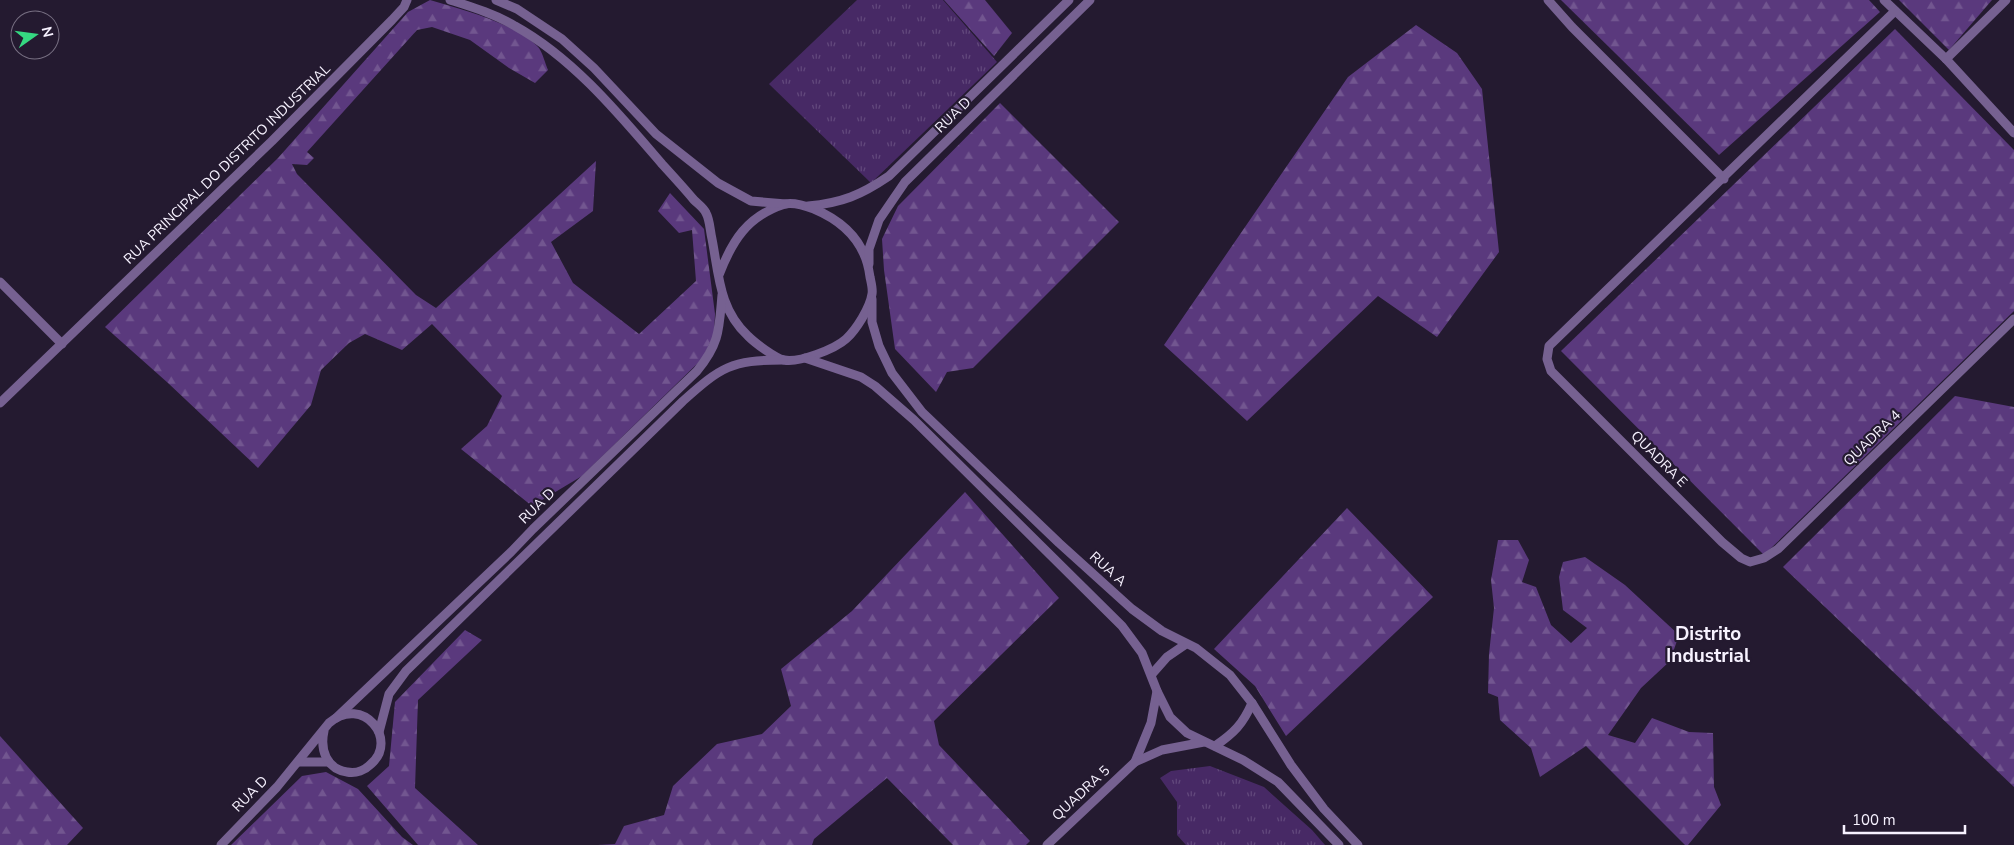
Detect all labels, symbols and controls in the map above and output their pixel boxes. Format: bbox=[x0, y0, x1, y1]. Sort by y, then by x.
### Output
north arrow bbox=[10, 10, 60, 60]
text: N bbox=[37, 25, 58, 39]
street label: RUA PRINCIPAL DO DISTRITO INDUSTRIAL bbox=[120, 59, 335, 268]
street label: RUA D bbox=[931, 93, 975, 137]
street label: QUADRA 4 bbox=[1839, 406, 1905, 470]
street label: QUADRA E bbox=[1627, 427, 1691, 491]
street label: RUA D bbox=[515, 484, 559, 528]
street label: RUA A bbox=[1085, 547, 1131, 591]
district label: Distrito Industrial bbox=[1666, 621, 1750, 669]
street label: QUADRA 5 bbox=[1048, 761, 1114, 825]
street label: RUA D bbox=[228, 772, 272, 816]
scale bar bbox=[1844, 802, 1965, 834]
text: 100 m bbox=[1852, 810, 1896, 830]

